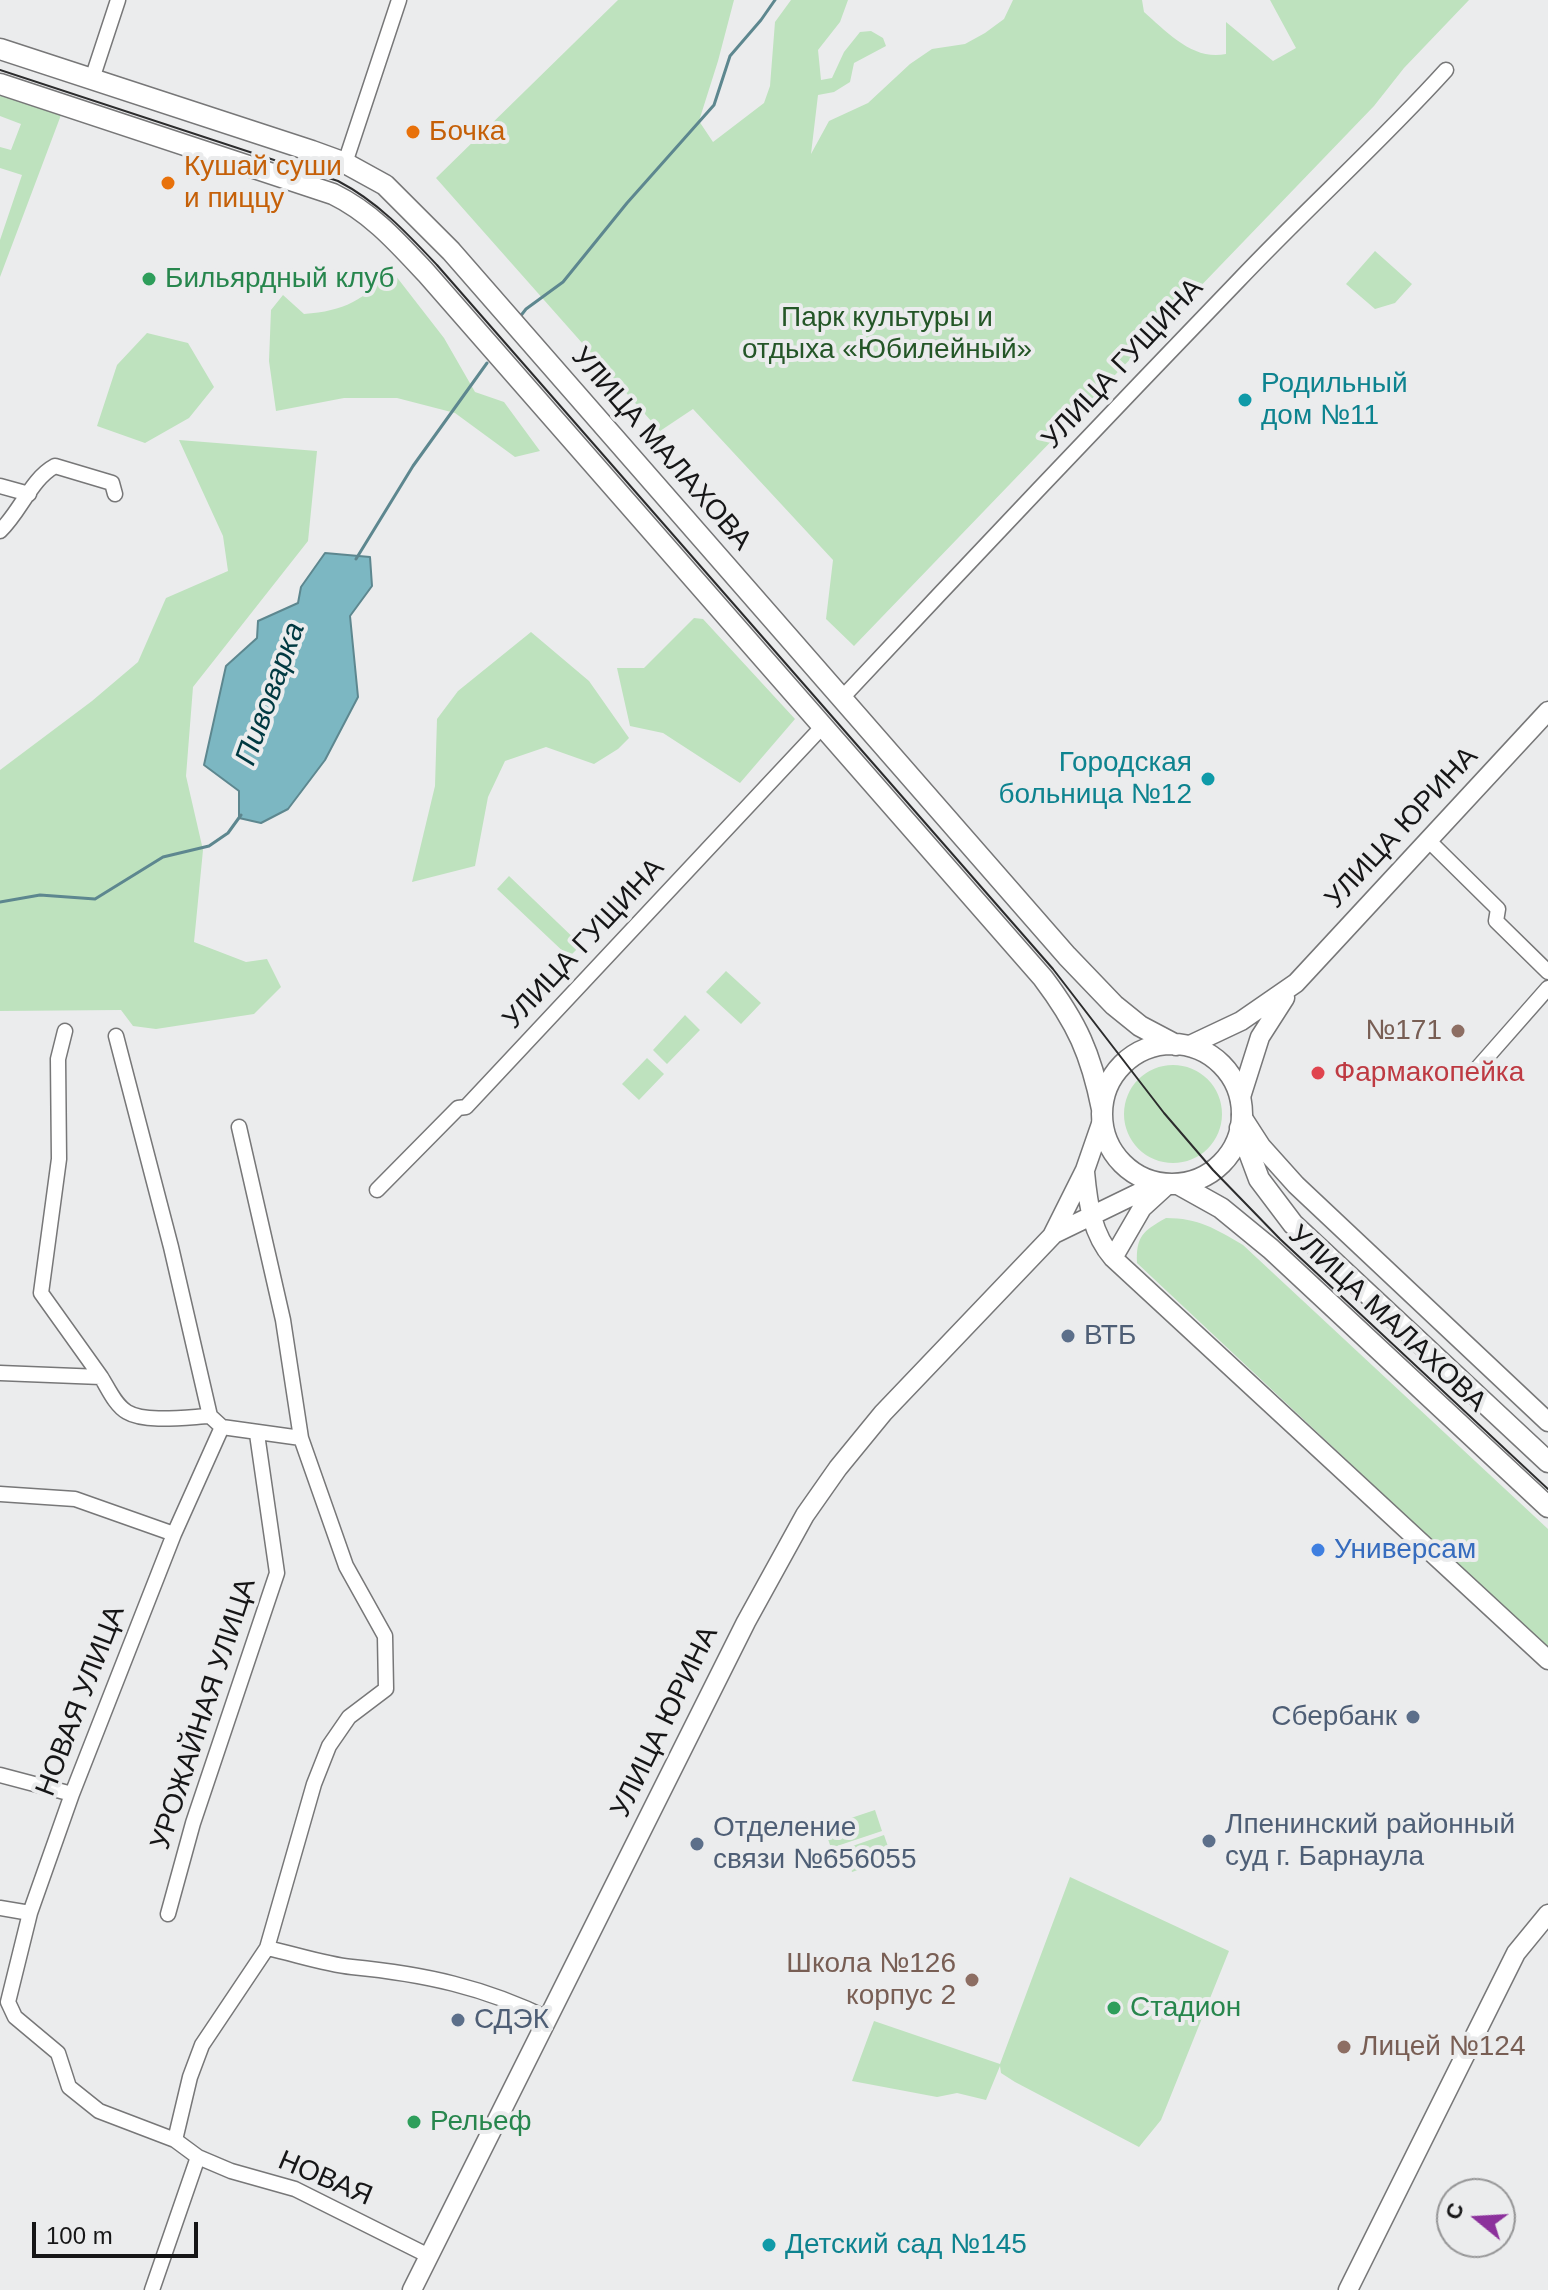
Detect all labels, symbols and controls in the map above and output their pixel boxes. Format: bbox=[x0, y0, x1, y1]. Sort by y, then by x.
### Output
place label: Бочка bbox=[429, 115, 505, 149]
marker: Бочка bbox=[404, 123, 422, 141]
place label: Кушай суши и пиццу bbox=[184, 150, 342, 216]
marker: Кушай суши и пиццу bbox=[159, 174, 177, 192]
place label: Бильярдный клуб bbox=[165, 262, 395, 296]
marker: Бильярдный клуб bbox=[140, 270, 158, 288]
street label: УЛИЦА ГУЩИНА bbox=[1035, 272, 1211, 456]
park label: Парк культуры и отдыха «Юбилейный» bbox=[742, 301, 1032, 367]
street label: УЛИЦА МАЛАХОВА bbox=[564, 341, 758, 557]
place label: Родильный дом №11 bbox=[1261, 367, 1408, 433]
marker: Родильный дом №11 bbox=[1236, 391, 1254, 409]
water label: Пивоварка bbox=[229, 618, 313, 770]
street label: УЛИЦА ЮРИНА bbox=[1319, 740, 1485, 916]
place label: Городская больница №12 bbox=[998, 746, 1192, 812]
marker: Городская больница №12 bbox=[1199, 770, 1217, 788]
street label: УЛИЦА ГУЩИНА bbox=[496, 852, 672, 1036]
place label: №171 bbox=[1365, 1014, 1442, 1048]
marker: №171 bbox=[1449, 1022, 1467, 1040]
place label: Фармакопейка bbox=[1334, 1056, 1524, 1090]
marker: Фармакопейка bbox=[1309, 1064, 1327, 1082]
street label: УЛИЦА МАЛАХОВА bbox=[1281, 1219, 1493, 1419]
place label: ВТБ bbox=[1084, 1319, 1136, 1353]
marker: ВТБ bbox=[1059, 1327, 1077, 1345]
place label: Универсам bbox=[1334, 1533, 1476, 1567]
marker: Универсам bbox=[1309, 1541, 1327, 1559]
street label: УРОЖАЙНАЯ УЛИЦА bbox=[144, 1574, 264, 1854]
street label: НОВАЯ УЛИЦА bbox=[29, 1601, 133, 1801]
street label: УЛИЦА ЮРИНА bbox=[604, 1621, 726, 1823]
place label: Сбербанк bbox=[1271, 1700, 1397, 1734]
marker: Сбербанк bbox=[1404, 1708, 1422, 1726]
place label: Лпенинский районный суд г. Барнаула bbox=[1225, 1808, 1515, 1874]
place label: Отделение связи №656055 bbox=[713, 1811, 916, 1877]
marker: Лпенинский районный суд г. Барнаула bbox=[1200, 1832, 1218, 1850]
marker: Отделение связи №656055 bbox=[688, 1835, 706, 1853]
place label: Школа №126 корпус 2 bbox=[786, 1947, 956, 2013]
marker: Школа №126 корпус 2 bbox=[963, 1971, 981, 1989]
place label: Стадион bbox=[1130, 1991, 1241, 2025]
marker: Стадион bbox=[1105, 1999, 1123, 2017]
place label: СДЭК bbox=[474, 2003, 549, 2037]
marker: СДЭК bbox=[449, 2011, 467, 2029]
place label: Лицей №124 bbox=[1360, 2030, 1525, 2064]
marker: Лицей №124 bbox=[1335, 2038, 1353, 2056]
place label: Рельеф bbox=[430, 2105, 532, 2139]
marker: Рельеф bbox=[405, 2113, 423, 2131]
street label: НОВАЯ bbox=[273, 2144, 377, 2214]
north arrow bbox=[1436, 2178, 1516, 2258]
text: С bbox=[1440, 2200, 1469, 2222]
scale bar bbox=[36, 2206, 202, 2256]
text: 100 m bbox=[46, 2222, 113, 2249]
place label: Детский сад №145 bbox=[785, 2228, 1027, 2262]
marker: Детский сад №145 bbox=[760, 2236, 778, 2254]

